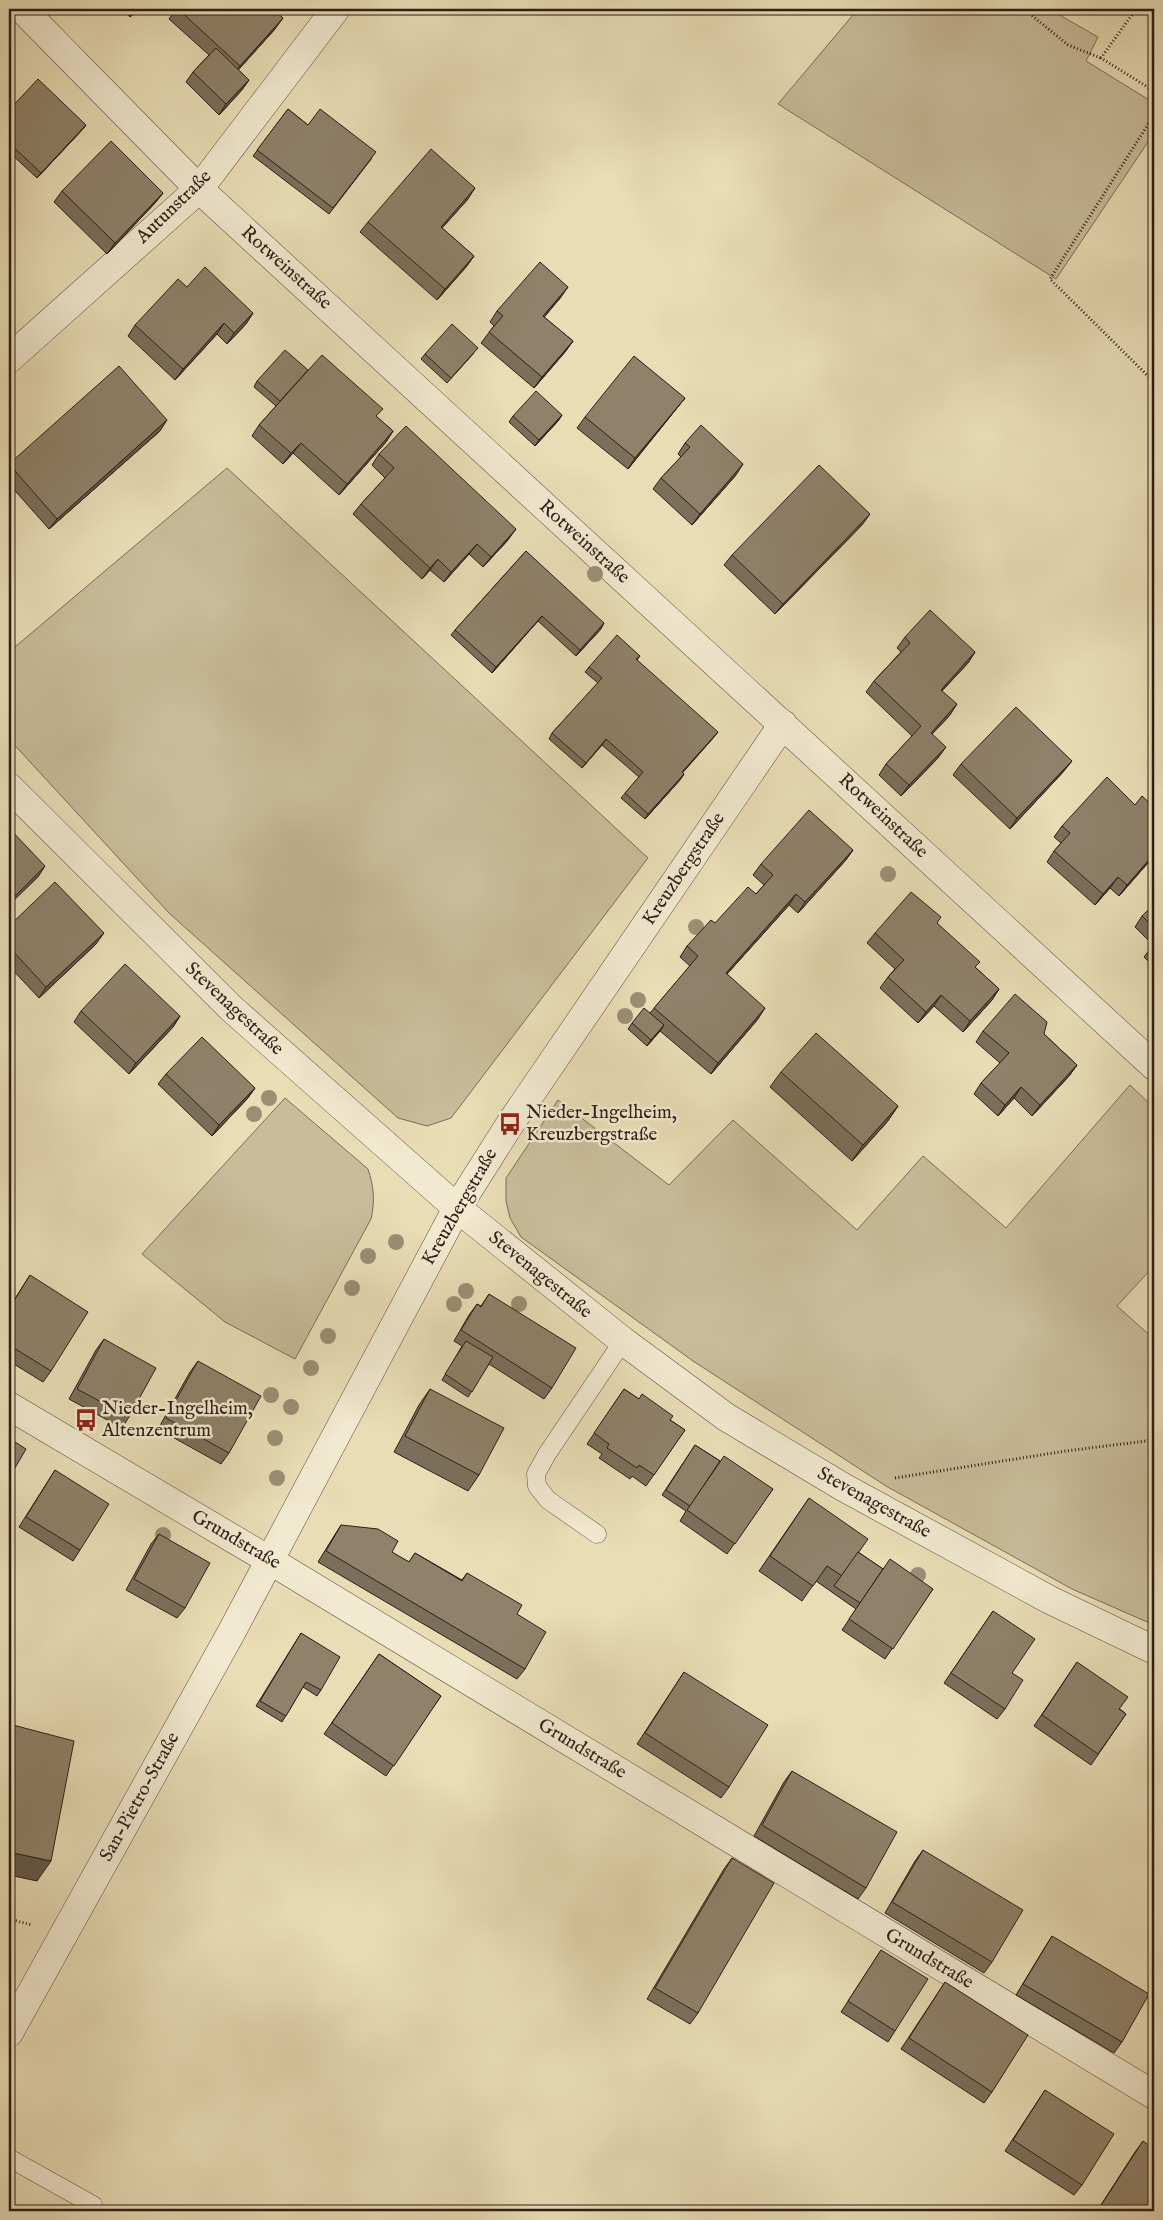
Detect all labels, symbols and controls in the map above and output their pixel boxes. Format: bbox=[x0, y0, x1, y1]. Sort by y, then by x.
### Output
street label: Autunstraße bbox=[130, 165, 217, 250]
street label: Rotweinstraße bbox=[235, 221, 337, 315]
street label: Rotweinstraße bbox=[533, 495, 635, 589]
street label: Rotweinstraße bbox=[833, 768, 933, 864]
street label: Kreuzbergstraße bbox=[637, 808, 731, 930]
street label: Stevenagestraße bbox=[180, 957, 289, 1061]
place label: Nieder-Ingelheim, Kreuzbergstraße bbox=[526, 1101, 677, 1147]
bus stop icon: Nieder-Ingelheim, Kreuzbergstraße bbox=[497, 1111, 523, 1137]
street label: Kreuzbergstraße bbox=[417, 1144, 503, 1270]
street label: Stevenagestraße bbox=[483, 1226, 597, 1324]
place label: Nieder-Ingelheim, Altenzentrum bbox=[101, 1397, 253, 1443]
bus stop icon: Nieder-Ingelheim, Altenzentrum bbox=[73, 1407, 99, 1433]
street label: Stevenagestraße bbox=[813, 1462, 935, 1544]
street label: Grundstraße bbox=[187, 1505, 285, 1575]
street label: Grundstraße bbox=[533, 1713, 631, 1785]
street label: San-Pietro-Straße bbox=[95, 1728, 186, 1866]
street label: Grundstraße bbox=[880, 1923, 978, 1995]

